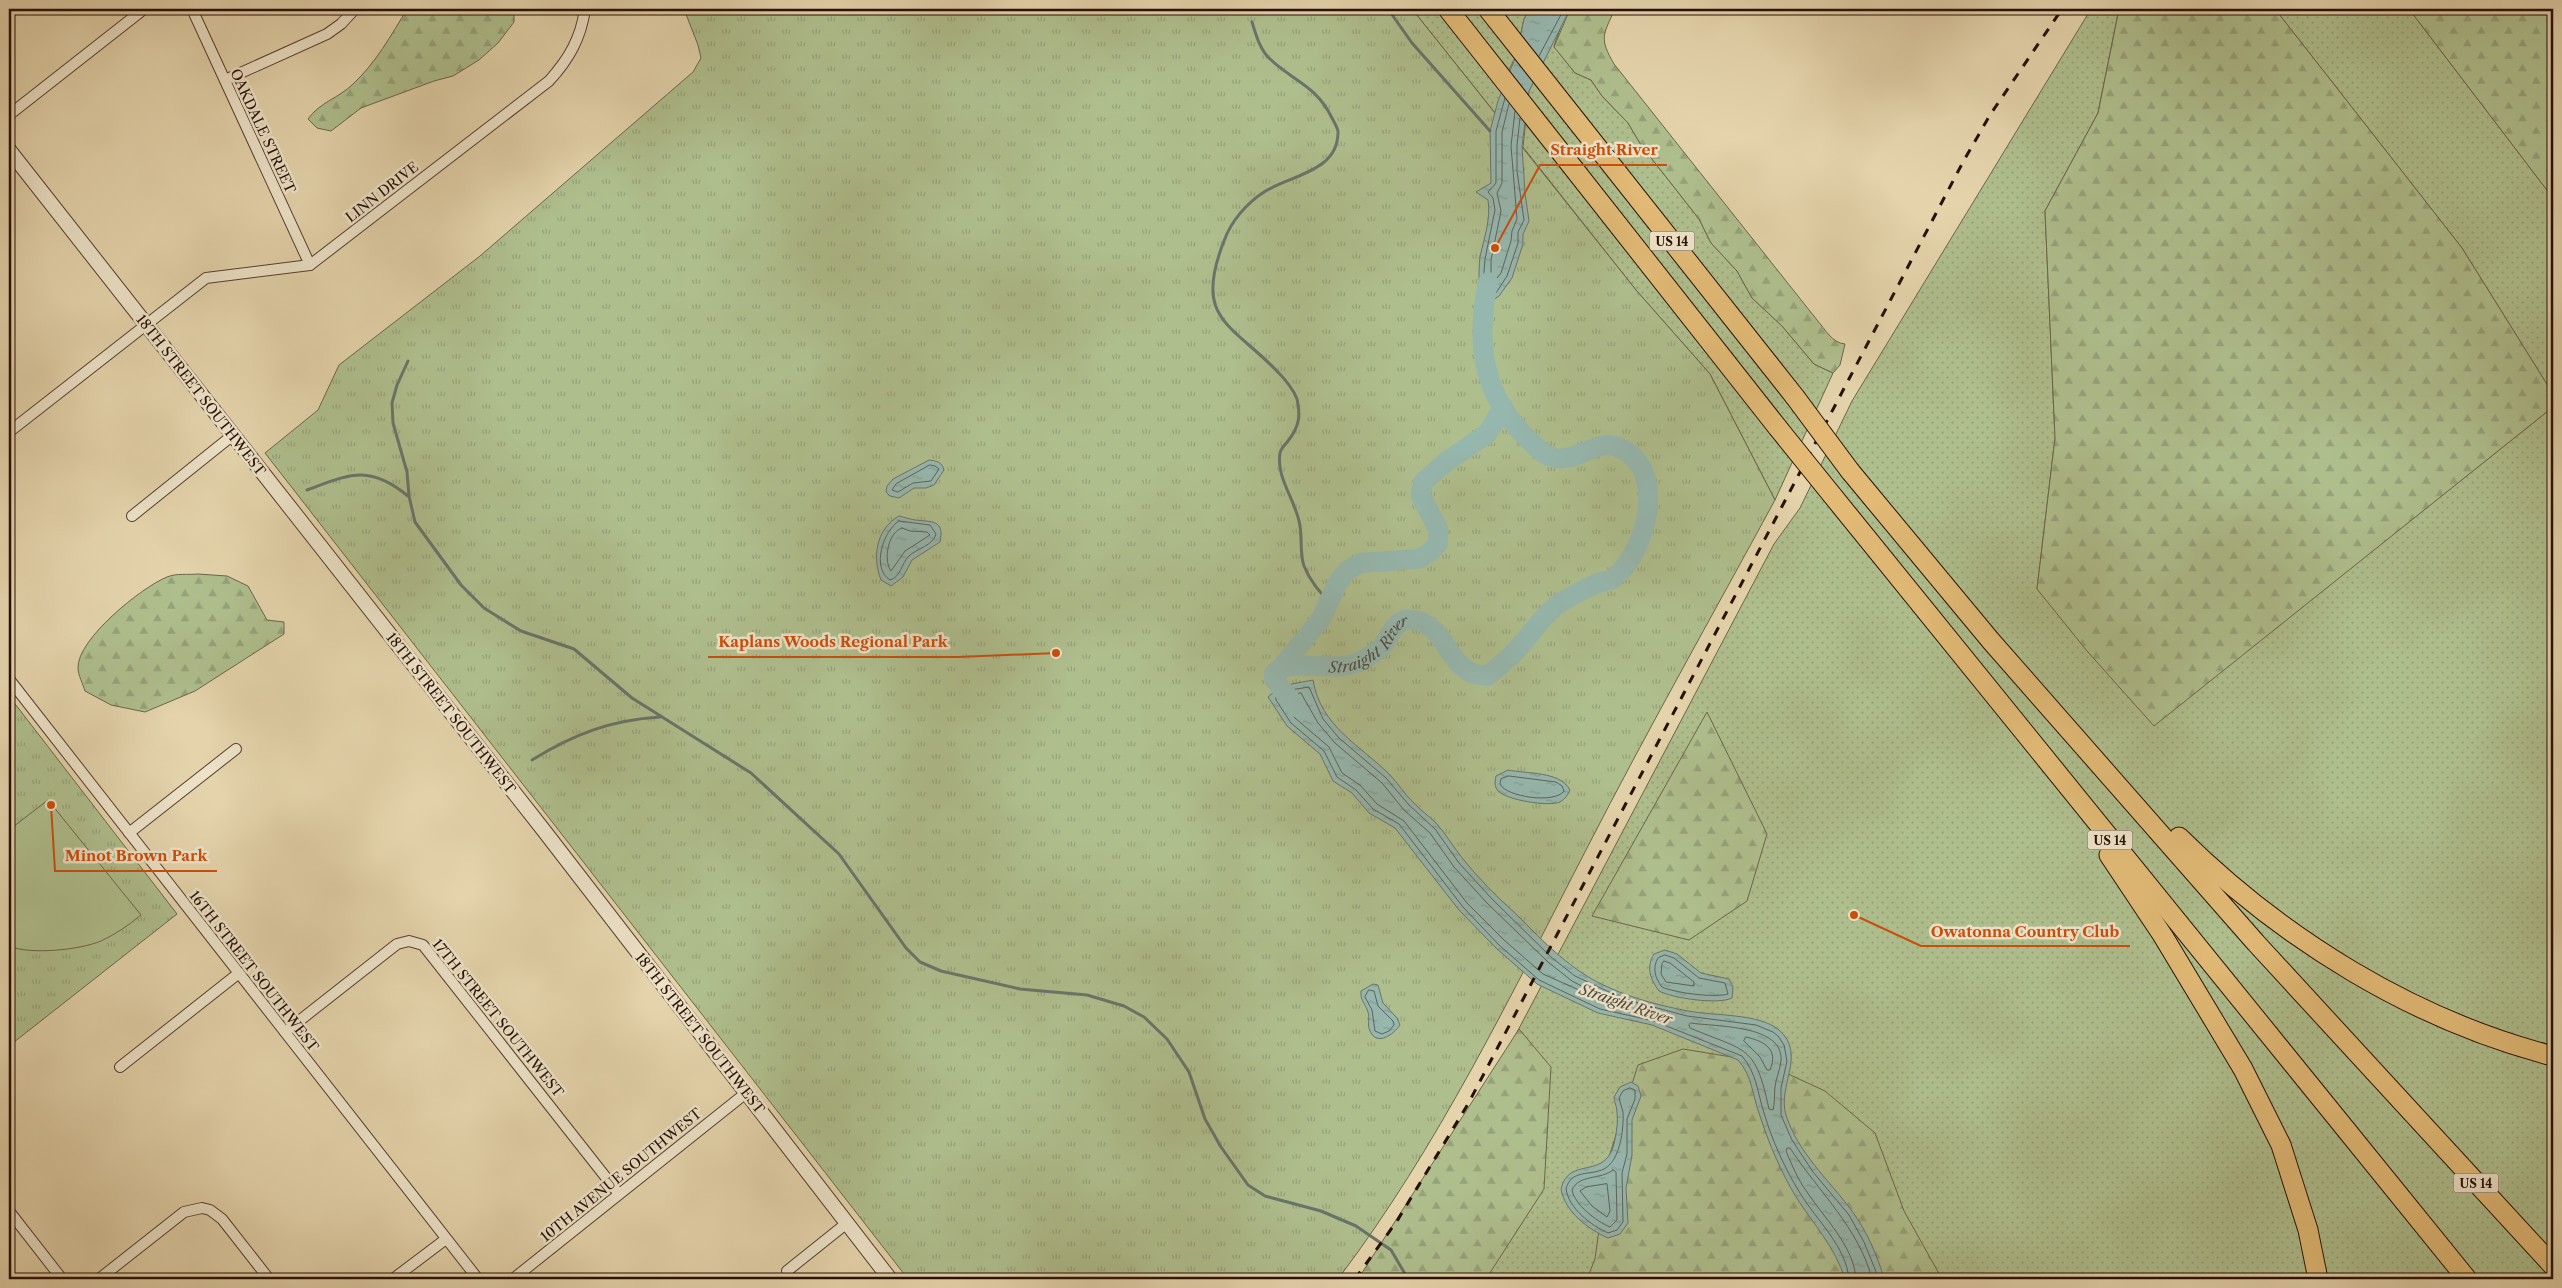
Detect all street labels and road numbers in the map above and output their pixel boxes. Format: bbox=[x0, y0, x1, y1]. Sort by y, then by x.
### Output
street label: OAKDALE STREET bbox=[226, 66, 300, 197]
street label: LINN DRIVE bbox=[342, 158, 422, 226]
road number: US 14 bbox=[1650, 232, 1694, 250]
street label: 18TH STREET SOUTHWEST bbox=[132, 311, 270, 480]
street label: 18TH STREET SOUTHWEST bbox=[382, 629, 520, 798]
road number: US 14 bbox=[2088, 830, 2132, 850]
street label: 16TH STREET SOUTHWEST bbox=[186, 887, 323, 1055]
street label: 17TH STREET SOUTHWEST bbox=[429, 935, 568, 1101]
street label: 18TH STREET SOUTHWEST bbox=[631, 949, 769, 1118]
street label: 10TH AVENUE SOUTHWEST bbox=[537, 1104, 706, 1246]
road number: US 14 bbox=[2454, 1174, 2498, 1192]

